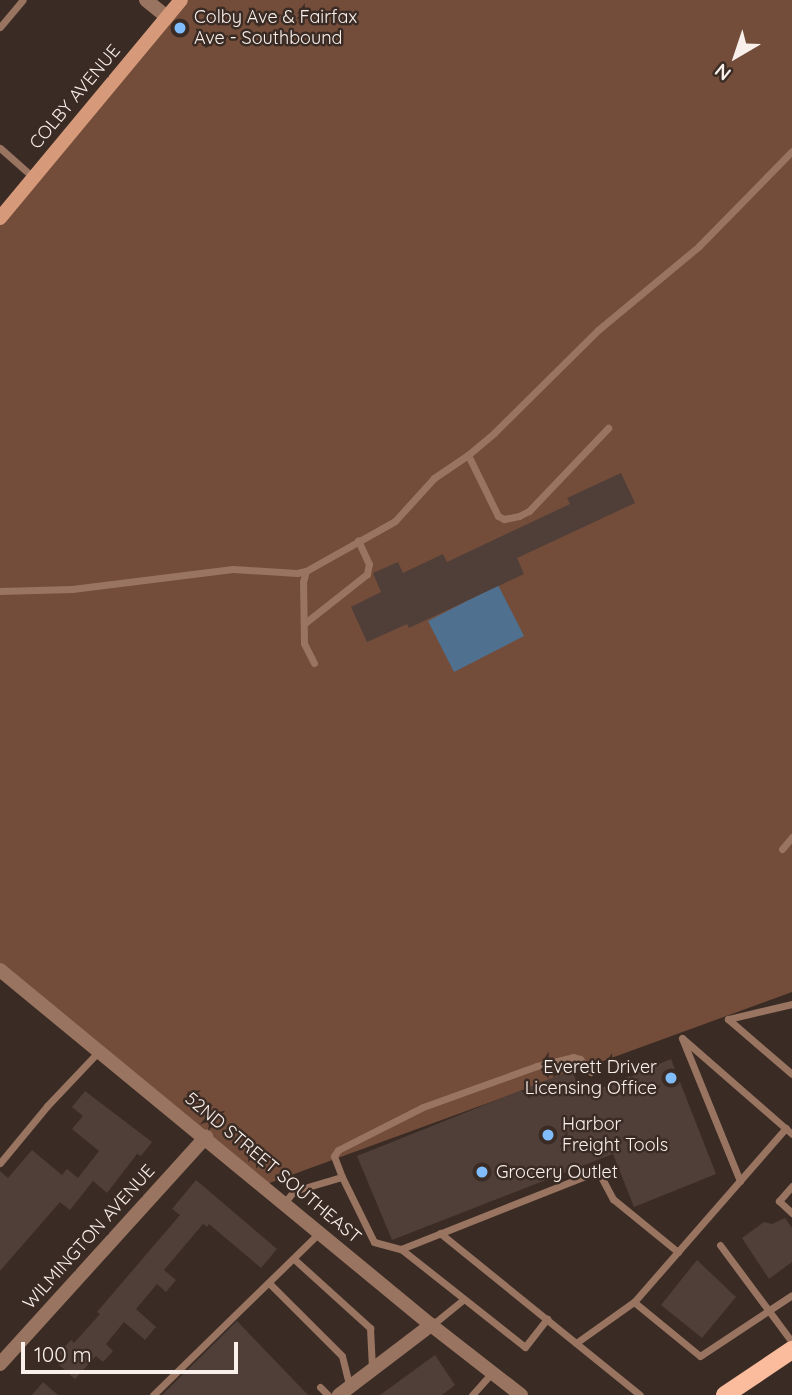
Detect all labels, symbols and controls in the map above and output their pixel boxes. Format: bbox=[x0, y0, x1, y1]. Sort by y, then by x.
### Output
place label: Colby Ave & Fairfax Ave - Southbound bbox=[194, 7, 357, 50]
marker: Colby Ave & Fairfax Ave - Southbound bbox=[172, 20, 188, 36]
north arrow bbox=[701, 21, 771, 91]
street label: COLBY AVENUE bbox=[25, 40, 125, 154]
text: N bbox=[710, 59, 736, 86]
place label: Everett Driver Licensing Office bbox=[525, 1057, 657, 1100]
marker: Everett Driver Licensing Office bbox=[663, 1070, 679, 1086]
street label: 52ND STREET SOUTHEAST bbox=[180, 1088, 366, 1248]
place label: Harbor Freight Tools bbox=[562, 1114, 668, 1156]
marker: Harbor Freight Tools bbox=[540, 1127, 556, 1143]
street label: WILMINGTON AVENUE bbox=[19, 1160, 159, 1314]
place label: Grocery Outlet bbox=[496, 1161, 618, 1183]
marker: Grocery Outlet bbox=[474, 1164, 490, 1180]
scale bar bbox=[24, 1328, 242, 1372]
text: 100 m bbox=[34, 1341, 92, 1367]

